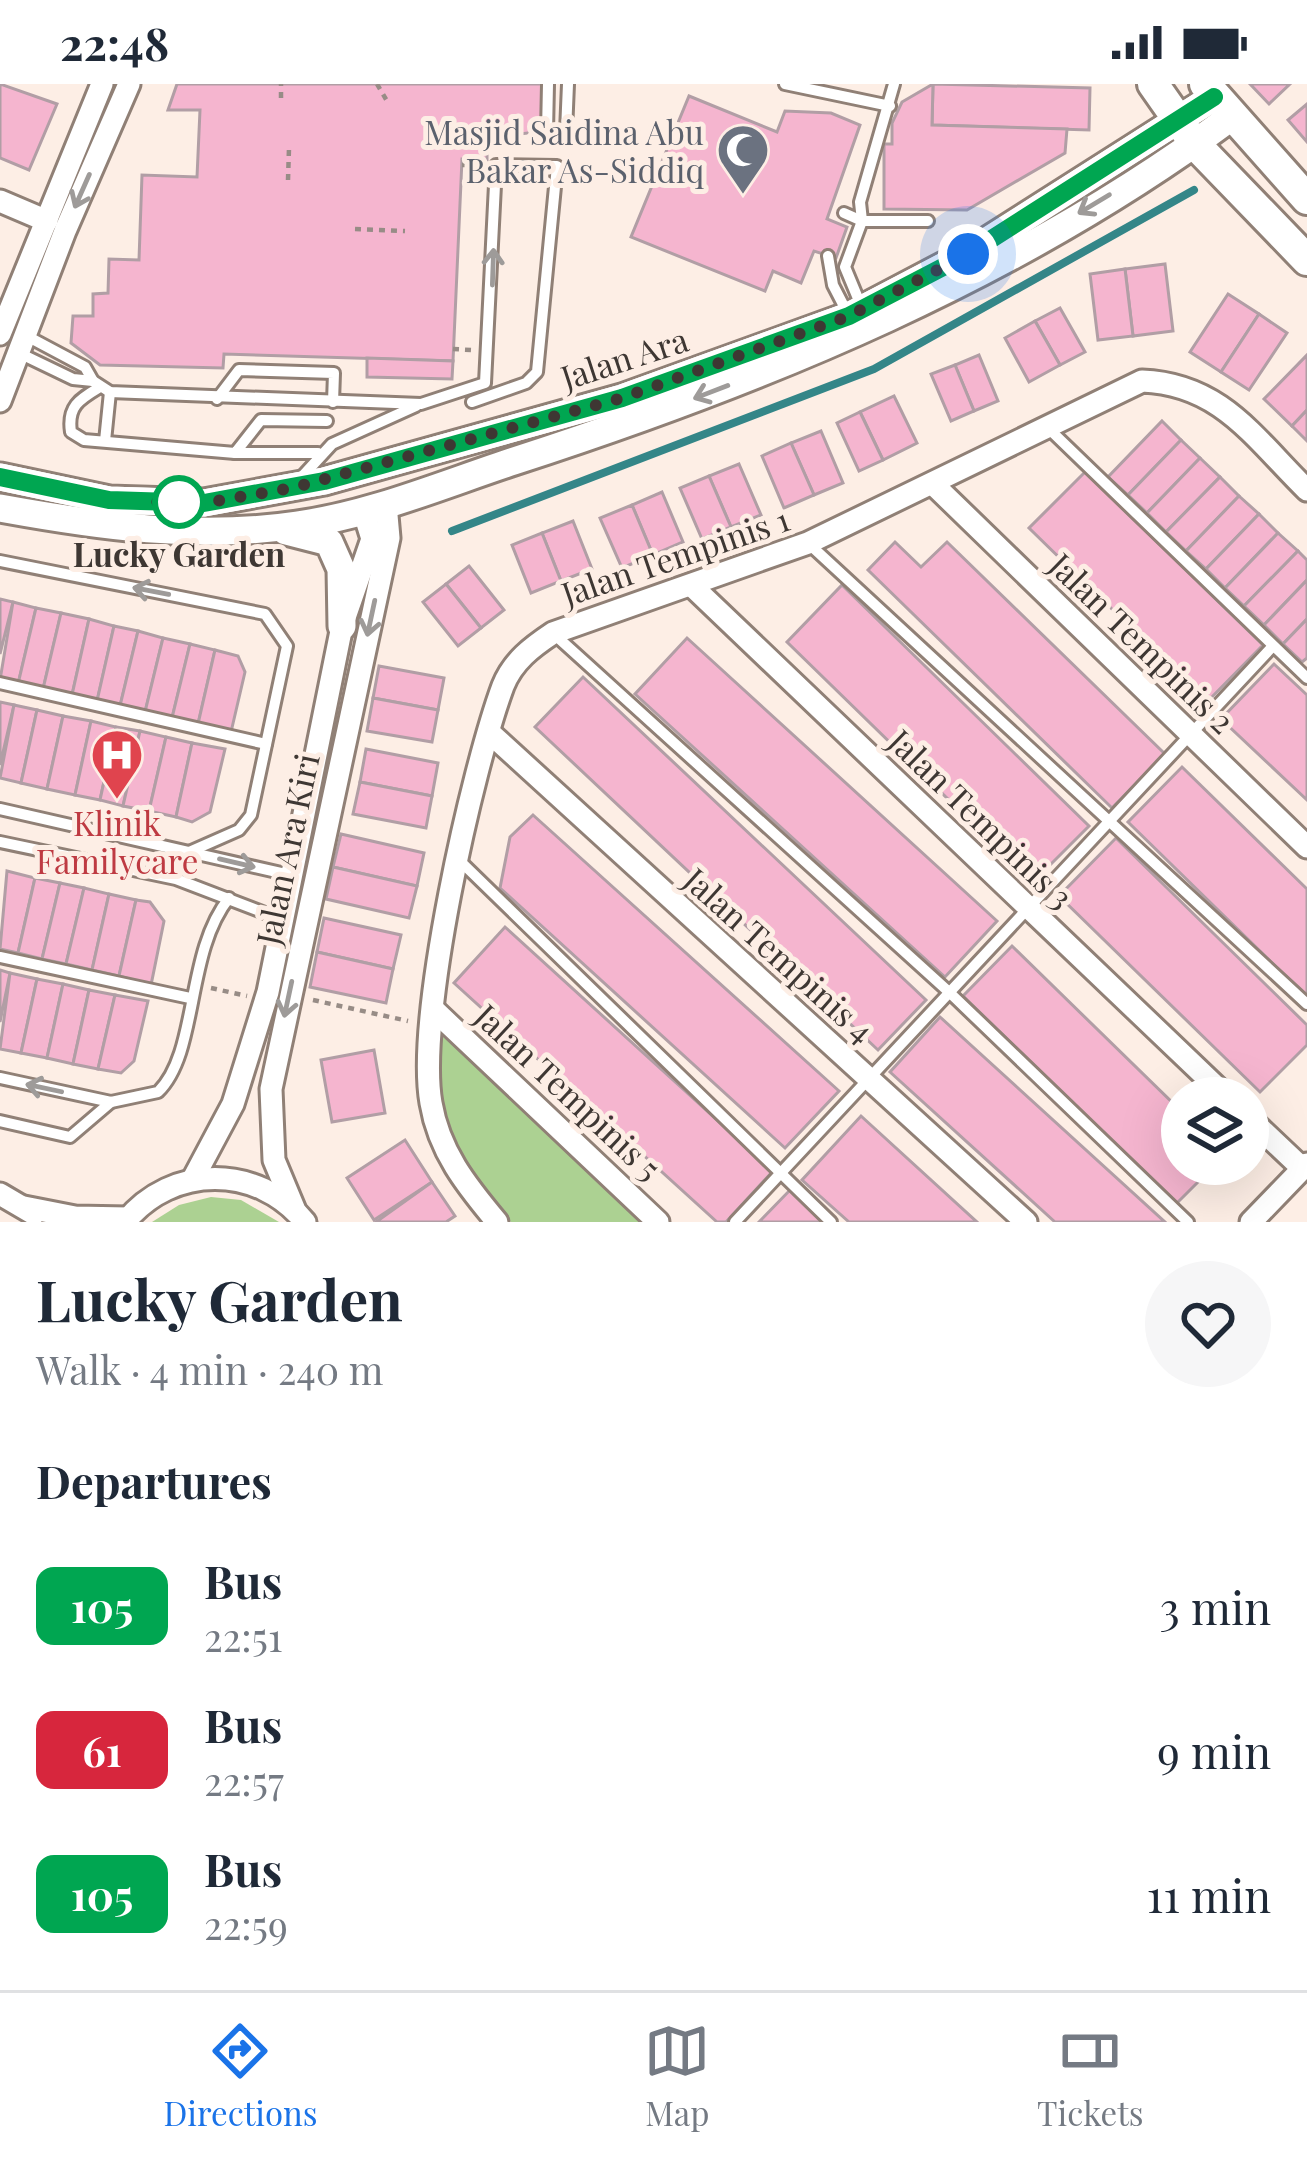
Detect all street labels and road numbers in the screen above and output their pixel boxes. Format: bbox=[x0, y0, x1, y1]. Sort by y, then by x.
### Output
street label: Jalan Ara bbox=[554, 316, 694, 398]
street label: Jalan Tempinis 1 bbox=[554, 495, 795, 615]
street label: Jalan Tempinis 2 bbox=[1040, 542, 1245, 742]
street label: Jalan Tempinis 3 bbox=[879, 718, 1084, 917]
street label: Jalan Ara Kiri bbox=[244, 749, 328, 950]
street label: Jalan Tempinis 4 bbox=[675, 856, 884, 1051]
street label: Jalan Tempinis 5 bbox=[466, 993, 672, 1189]

